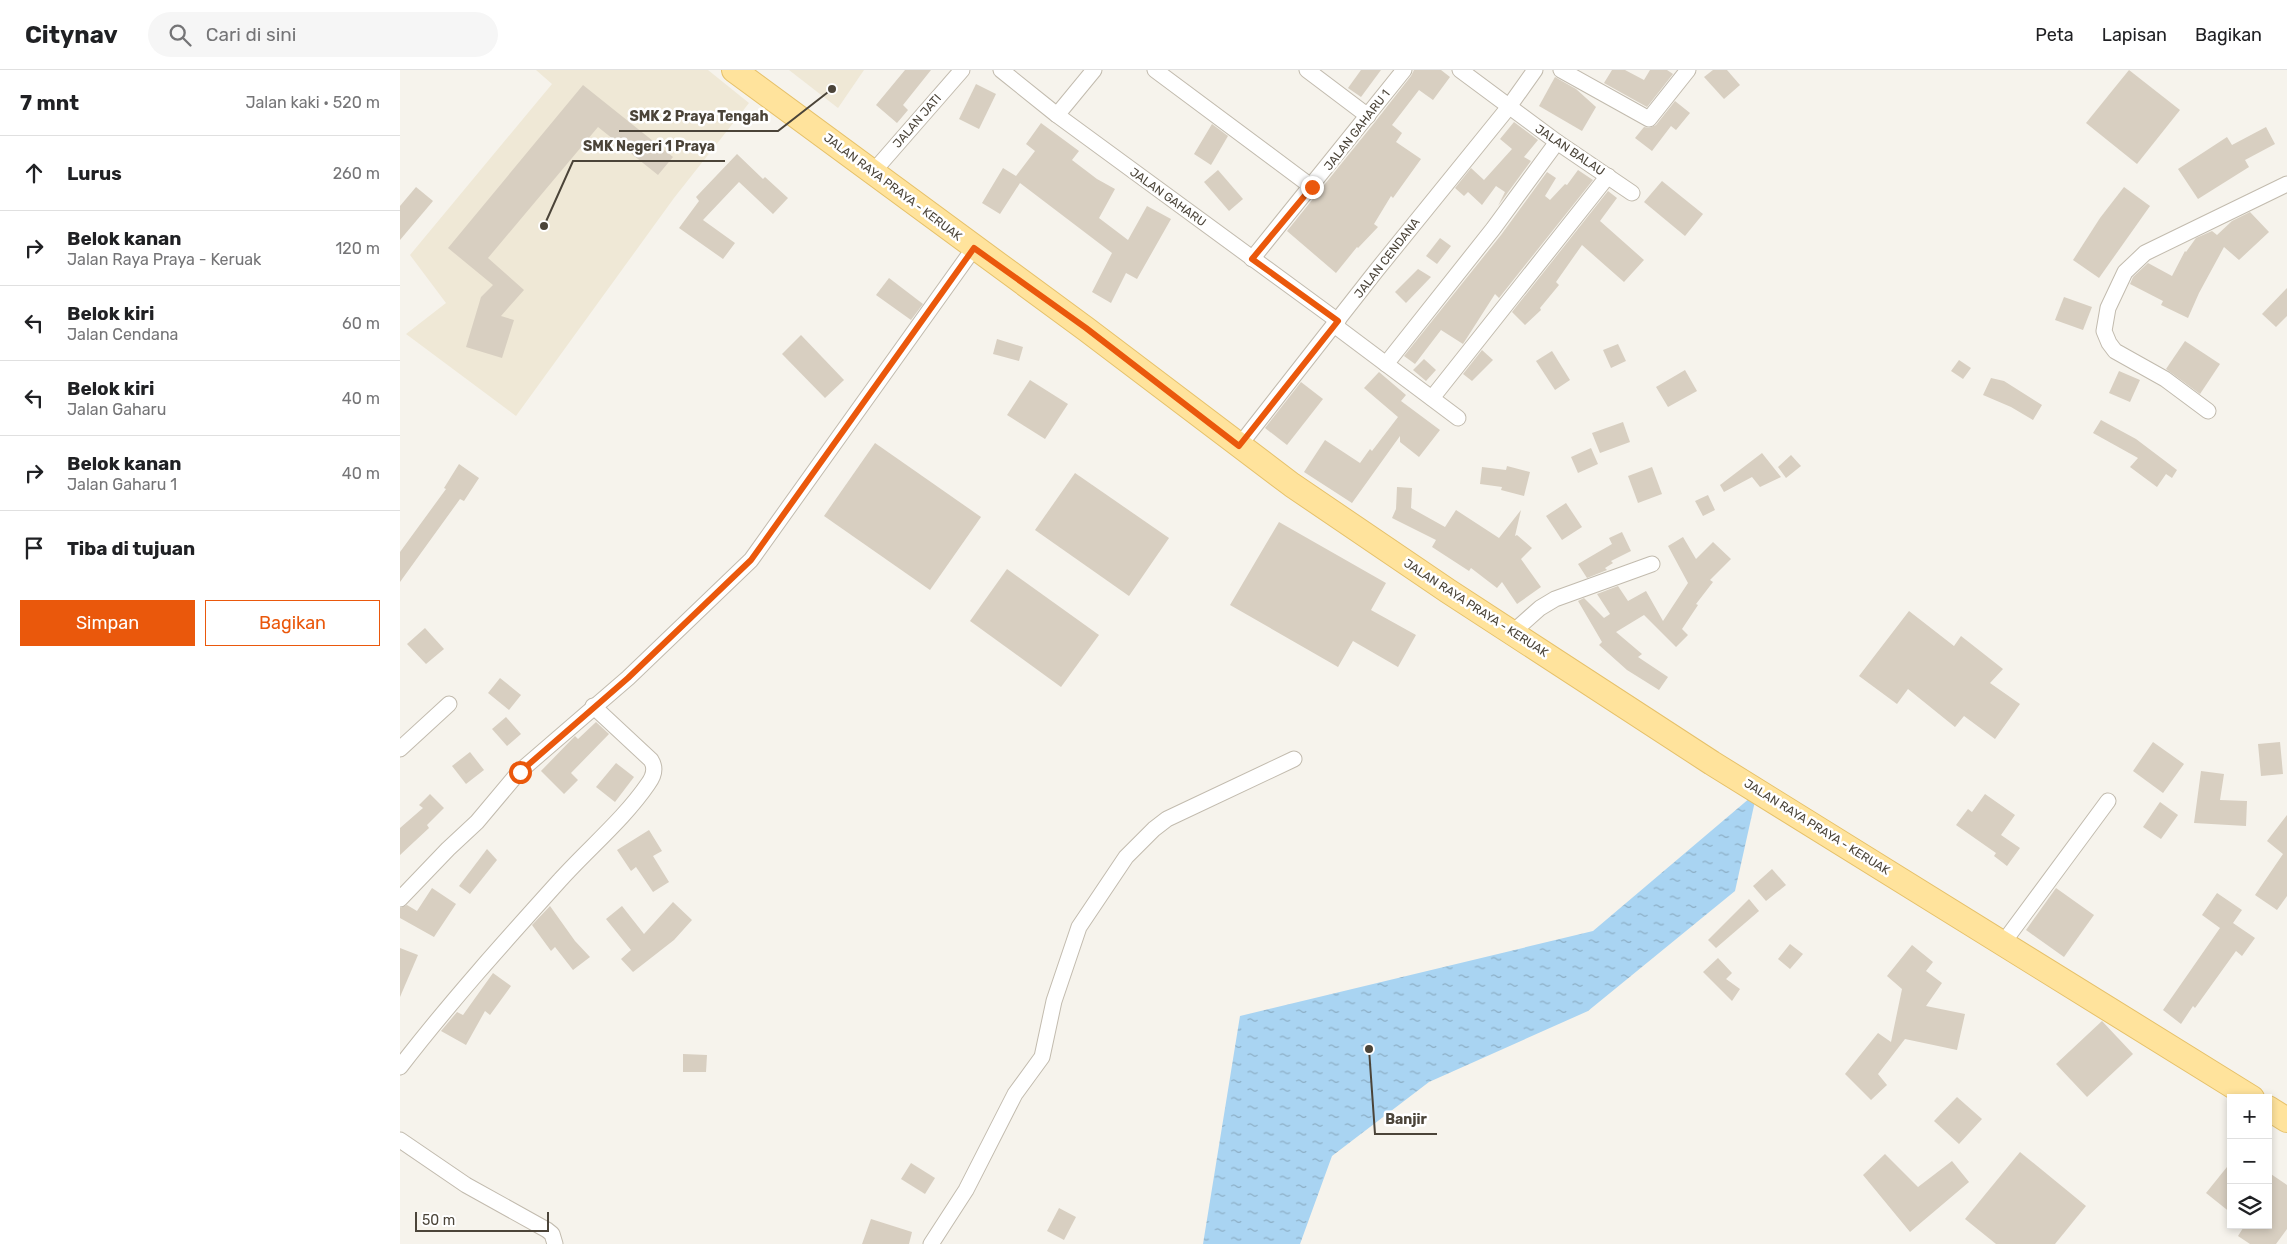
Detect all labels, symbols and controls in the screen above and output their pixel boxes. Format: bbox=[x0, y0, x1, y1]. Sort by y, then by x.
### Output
search box bbox=[148, 12, 498, 57]
text: Citynav bbox=[25, 21, 118, 49]
icon: search bbox=[166, 21, 194, 49]
text: Cari di sini bbox=[206, 23, 296, 46]
text: Peta bbox=[2035, 24, 2074, 46]
text: Lapisan bbox=[2102, 24, 2167, 46]
text: Bagikan bbox=[2195, 24, 2262, 46]
street label: JALAN GAHARU 1 bbox=[1321, 87, 1393, 173]
text: 7 mnt bbox=[20, 90, 79, 115]
street label: JALAN JATI bbox=[890, 91, 944, 151]
text: Jalan kaki · 520 m bbox=[245, 93, 380, 112]
callout: SMK 2 Praya Tengah bbox=[619, 102, 778, 131]
text: SMK 2 Praya Tengah bbox=[630, 108, 768, 125]
street label: JALAN BALAU bbox=[1533, 122, 1607, 178]
street label: JALAN RAYA PRAYA - KERUAK bbox=[821, 131, 965, 244]
callout: SMK Negeri 1 Praya bbox=[573, 132, 725, 161]
text: SMK Negeri 1 Praya bbox=[583, 138, 715, 155]
icon: ahead bbox=[20, 159, 48, 187]
text: Lurus bbox=[67, 162, 122, 185]
text: 260 m bbox=[333, 164, 380, 183]
street label: JALAN GAHARU bbox=[1127, 165, 1209, 229]
route end bbox=[1301, 176, 1324, 199]
street label: JALAN CENDANA bbox=[1351, 215, 1423, 301]
text: Belok kanan bbox=[67, 227, 182, 250]
icon: right bbox=[20, 234, 48, 262]
text: 120 m bbox=[335, 239, 380, 258]
text: Jalan Raya Praya - Keruak bbox=[67, 250, 261, 269]
text: Belok kiri bbox=[67, 302, 154, 325]
icon: left bbox=[20, 309, 48, 337]
text: 60 m bbox=[342, 314, 380, 333]
text: Jalan Cendana bbox=[67, 325, 178, 344]
text: Belok kiri bbox=[67, 377, 154, 400]
icon: left bbox=[20, 384, 48, 412]
text: 40 m bbox=[342, 389, 380, 408]
text: Jalan Gaharu bbox=[67, 400, 166, 419]
text: Belok kanan bbox=[67, 452, 182, 475]
icon: right bbox=[20, 459, 48, 487]
text: 40 m bbox=[342, 464, 380, 483]
text: Jalan Gaharu 1 bbox=[67, 475, 177, 494]
icon: arrive bbox=[20, 534, 48, 562]
text: Tiba di tujuan bbox=[67, 537, 195, 560]
street label: JALAN RAYA PRAYA - KERUAK bbox=[1401, 556, 1551, 660]
button: Simpan bbox=[20, 600, 195, 646]
button: Bagikan bbox=[205, 600, 380, 646]
route start bbox=[509, 761, 532, 784]
street label: JALAN RAYA PRAYA - KERUAK bbox=[1742, 776, 1893, 878]
map controls bbox=[2227, 1094, 2272, 1229]
button: + bbox=[2227, 1094, 2272, 1139]
callout: Banjir bbox=[1375, 1105, 1437, 1134]
text: Banjir bbox=[1385, 1111, 1427, 1128]
button: − bbox=[2227, 1139, 2272, 1184]
button: layers bbox=[2227, 1184, 2272, 1229]
scale bar bbox=[415, 1209, 549, 1232]
text: 50 m bbox=[422, 1212, 455, 1229]

